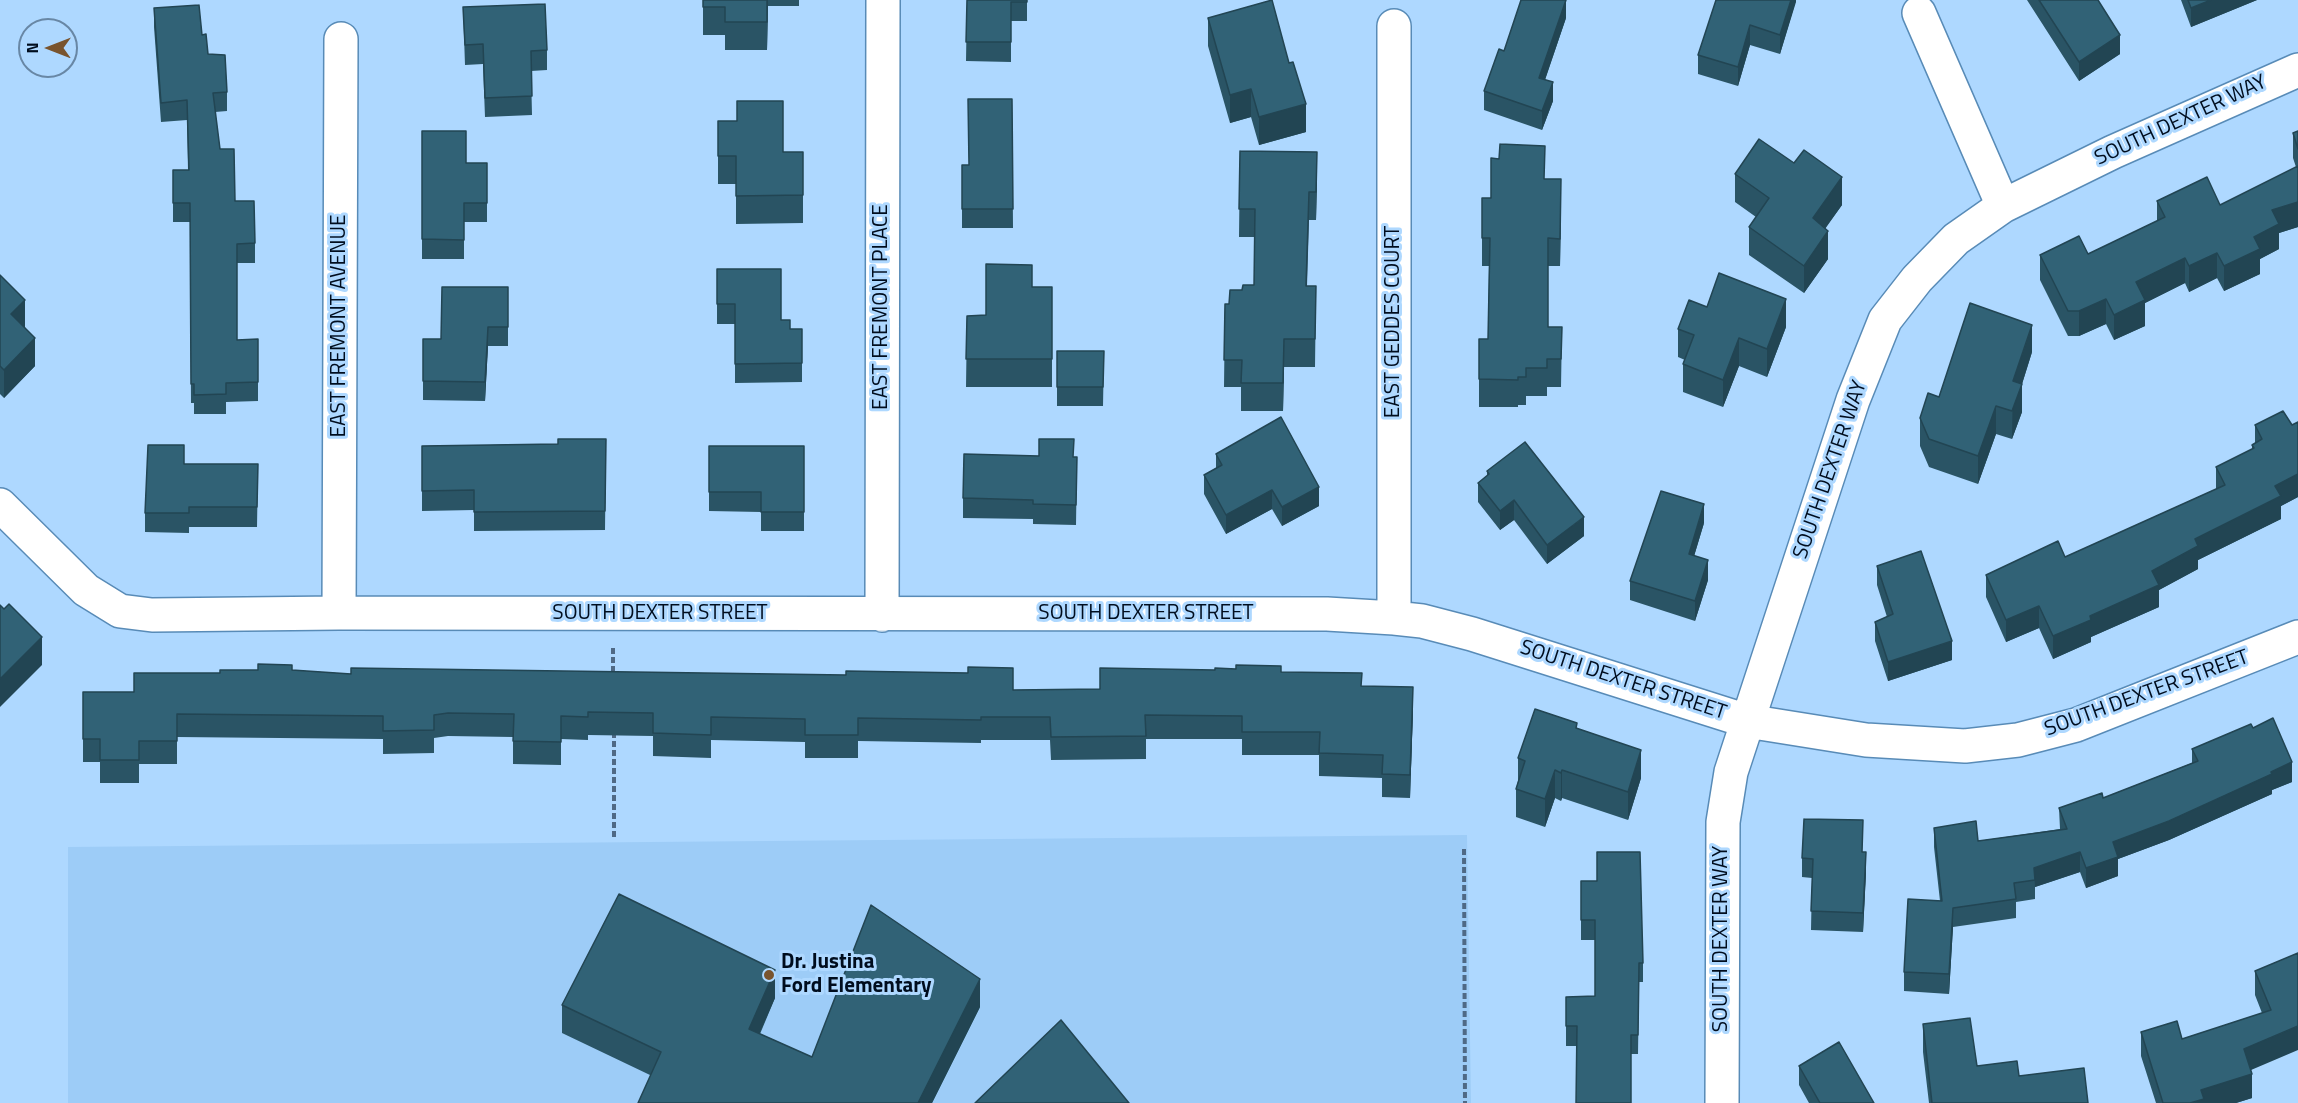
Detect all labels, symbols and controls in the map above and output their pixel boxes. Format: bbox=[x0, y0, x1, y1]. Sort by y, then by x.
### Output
north arrow bbox=[18, 18, 78, 78]
text: N bbox=[20, 42, 44, 54]
street label: SOUTH DEXTER WAY bbox=[2091, 70, 2271, 172]
street label: EAST FREMONT PLACE bbox=[869, 204, 895, 410]
street label: EAST FREMONT AVENUE bbox=[327, 214, 353, 438]
street label: EAST GEDDES COURT bbox=[1381, 226, 1407, 418]
street label: SOUTH DEXTER WAY bbox=[1789, 378, 1873, 562]
street label: SOUTH DEXTER STREET bbox=[552, 601, 768, 627]
street label: SOUTH DEXTER STREET bbox=[1038, 601, 1254, 627]
street label: SOUTH DEXTER STREET bbox=[1517, 636, 1729, 726]
street label: SOUTH DEXTER STREET bbox=[2042, 645, 2252, 743]
street label: SOUTH DEXTER WAY bbox=[1709, 846, 1735, 1032]
place label: Dr. Justina Ford Elementary bbox=[781, 950, 932, 1000]
marker: Dr. Justina Ford Elementary bbox=[762, 968, 776, 982]

